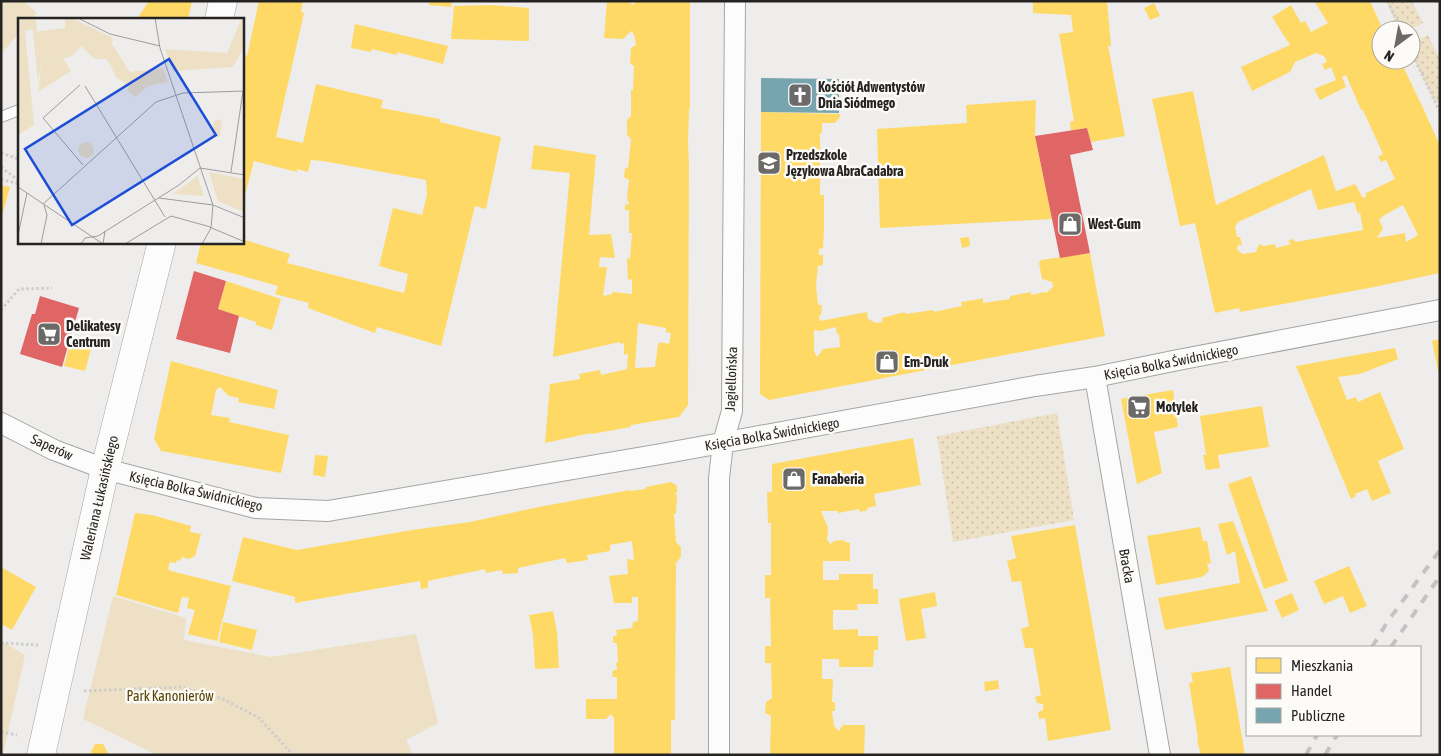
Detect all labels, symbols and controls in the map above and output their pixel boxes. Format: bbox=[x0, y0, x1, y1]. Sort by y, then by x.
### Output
inset map bbox=[18, 18, 244, 244]
north arrow bbox=[1371, 20, 1421, 70]
text: N bbox=[1381, 47, 1397, 65]
place label: Kościół Adwentystów Dnia Siódmego bbox=[818, 79, 926, 111]
church icon: Kościół Adwentystów Dnia Siódmego bbox=[787, 82, 813, 108]
place label: Przedszkole Językowa AbraCadabra bbox=[785, 147, 904, 179]
school or university icon: Przedszkole Językowa AbraCadabra bbox=[756, 150, 782, 176]
shop icon: West-Gum bbox=[1057, 211, 1083, 237]
place label: West-Gum bbox=[1087, 216, 1141, 232]
place label: Delikatesy Centrum bbox=[66, 318, 121, 350]
supermarket icon: Delikatesy Centrum bbox=[36, 321, 62, 347]
street label: Księcia Bolka Świdnickiego bbox=[1103, 341, 1239, 383]
street label: Jagiellońska bbox=[722, 346, 740, 412]
shop icon: Em-Druk bbox=[874, 349, 900, 375]
place label: Em-Druk bbox=[904, 354, 949, 370]
supermarket icon: Motylek bbox=[1126, 394, 1152, 420]
place label: Motylek bbox=[1156, 399, 1199, 415]
street label: Księcia Bolka Świdnickiego bbox=[703, 414, 841, 454]
street label: Saperów bbox=[29, 431, 76, 464]
street label: Waleriana Łukasińskiego bbox=[77, 434, 121, 562]
shop icon: Fanaberia bbox=[781, 466, 807, 492]
street label: Księcia Bolka Świdnickiego bbox=[128, 468, 264, 514]
place label: Fanaberia bbox=[812, 471, 865, 487]
street label: Bracka bbox=[1116, 547, 1138, 585]
legend bbox=[1246, 646, 1421, 736]
text: Mieszkania bbox=[1291, 657, 1353, 674]
text: Handel bbox=[1291, 682, 1332, 699]
park label: Park Kanonierów bbox=[126, 688, 214, 704]
text: Publiczne bbox=[1291, 707, 1345, 724]

